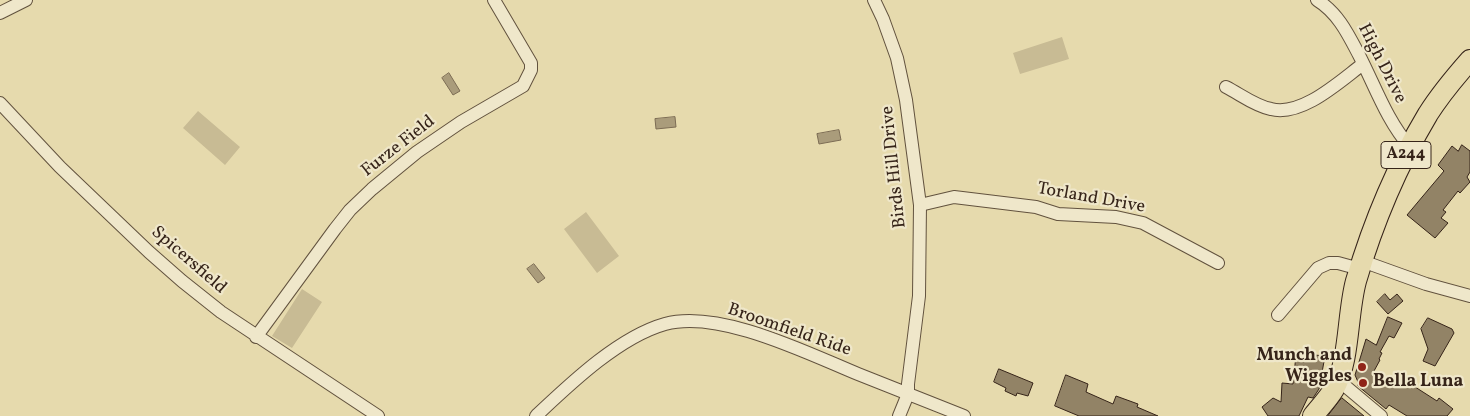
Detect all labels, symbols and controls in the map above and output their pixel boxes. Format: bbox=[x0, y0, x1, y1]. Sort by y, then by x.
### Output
street label: High Drive bbox=[1352, 21, 1410, 107]
street label: Birds Hill Drive bbox=[878, 105, 912, 229]
street label: Furze Field bbox=[358, 112, 440, 182]
road number: A244 bbox=[1381, 142, 1431, 168]
street label: Torland Drive bbox=[1035, 179, 1147, 219]
street label: Spicersfield bbox=[146, 222, 230, 300]
street label: Broomfield Ride bbox=[724, 300, 854, 362]
place label: Munch and Wiggles bbox=[1257, 346, 1352, 388]
marker: Munch and Wiggles bbox=[1356, 361, 1368, 373]
place label: Bella Luna bbox=[1373, 372, 1463, 394]
marker: Bella Luna bbox=[1357, 377, 1369, 389]

